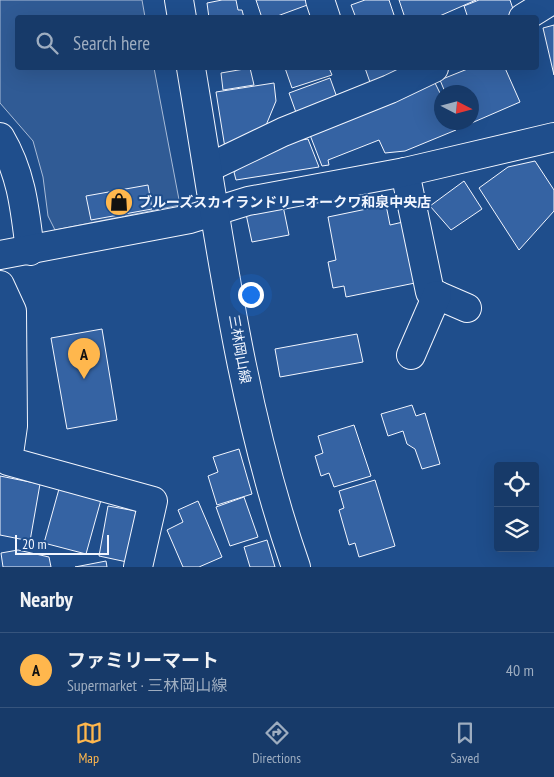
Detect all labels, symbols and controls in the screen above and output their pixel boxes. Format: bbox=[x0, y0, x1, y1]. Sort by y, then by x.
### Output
search box bbox=[15, 15, 539, 70]
icon: search bbox=[33, 29, 61, 57]
text: Search here bbox=[73, 31, 150, 55]
north arrow bbox=[434, 85, 479, 130]
shop icon: ブルーズスカイランドリーオークワ和泉中央店 bbox=[104, 187, 134, 217]
place label: ブルーズスカイランドリーオークワ和泉中央店 bbox=[138, 193, 431, 211]
your location bbox=[238, 282, 264, 308]
street label: 三林岡山線 bbox=[225, 313, 255, 385]
pin: A bbox=[68, 338, 100, 379]
map controls bbox=[494, 462, 539, 552]
button: locate bbox=[494, 462, 539, 507]
button: layers bbox=[494, 507, 539, 552]
scale bar bbox=[15, 532, 109, 555]
text: 20 m bbox=[22, 535, 47, 553]
text: Nearby bbox=[20, 586, 73, 613]
text: ファミリーマート bbox=[67, 648, 219, 672]
text: A bbox=[32, 660, 40, 680]
text: 40 m bbox=[506, 660, 534, 680]
text: Supermarket · 三林岡山線 bbox=[67, 675, 227, 695]
tab: Map bbox=[75, 719, 103, 767]
tab: Directions bbox=[252, 719, 301, 767]
tab: Saved bbox=[450, 719, 479, 767]

